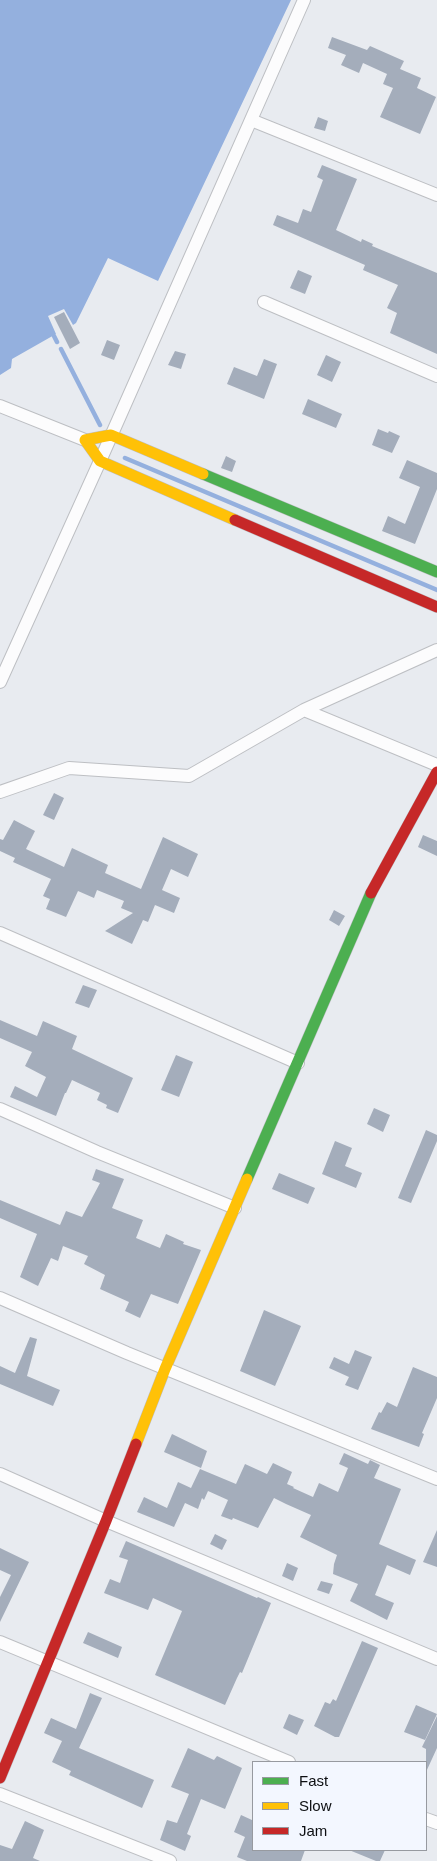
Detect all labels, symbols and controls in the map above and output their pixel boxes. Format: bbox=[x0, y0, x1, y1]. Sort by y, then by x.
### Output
legend bbox=[252, 1761, 427, 1851]
text: Fast bbox=[299, 1772, 328, 1789]
text: Slow bbox=[299, 1797, 332, 1814]
text: Jam bbox=[299, 1822, 327, 1839]

